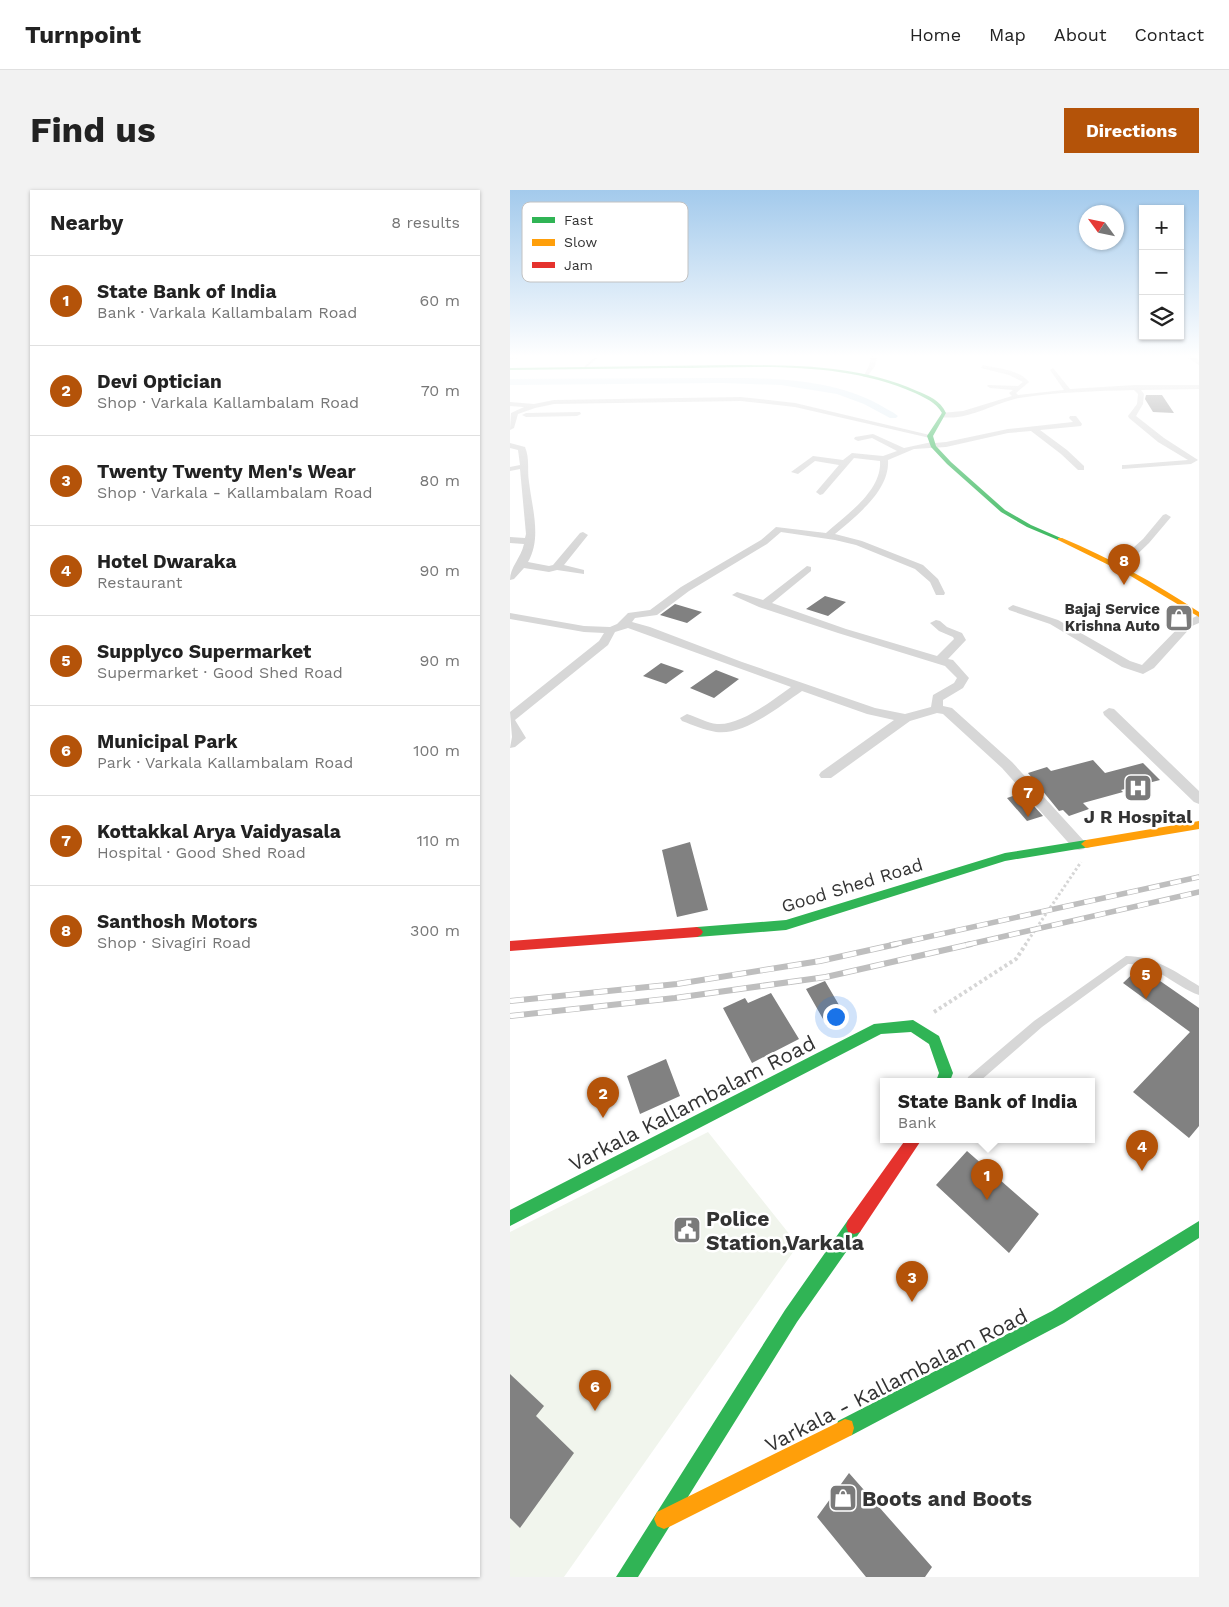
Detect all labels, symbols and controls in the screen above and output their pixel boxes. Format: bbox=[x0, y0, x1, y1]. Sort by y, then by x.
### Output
text: Turnpoint bbox=[25, 21, 141, 49]
text: Home bbox=[910, 24, 961, 45]
text: Map bbox=[989, 24, 1026, 45]
text: About bbox=[1054, 24, 1106, 45]
text: Contact bbox=[1134, 24, 1204, 45]
button: Directions bbox=[1064, 108, 1199, 153]
text: Find us bbox=[30, 109, 156, 151]
legend bbox=[522, 202, 688, 282]
north arrow bbox=[1079, 205, 1124, 250]
map controls bbox=[1139, 205, 1184, 340]
button: + bbox=[1139, 205, 1184, 250]
text: Nearby bbox=[50, 210, 123, 235]
text: Fast bbox=[564, 212, 593, 228]
text: 8 results bbox=[391, 213, 460, 232]
text: Slow bbox=[564, 234, 597, 250]
button: − bbox=[1139, 250, 1184, 295]
text: Jam bbox=[564, 257, 593, 273]
text: State Bank of India bbox=[97, 280, 276, 303]
text: 1 bbox=[63, 291, 69, 310]
text: 60 m bbox=[420, 291, 460, 310]
button: layers bbox=[1139, 295, 1184, 340]
text: Bank · Varkala Kallambalam Road bbox=[97, 303, 357, 322]
text: Devi Optician bbox=[97, 370, 222, 393]
text: 2 bbox=[61, 381, 71, 400]
text: 70 m bbox=[421, 381, 460, 400]
text: Shop · Varkala Kallambalam Road bbox=[97, 393, 359, 412]
text: Twenty Twenty Men's Wear bbox=[97, 460, 356, 483]
text: 3 bbox=[61, 471, 71, 490]
text: 80 m bbox=[419, 471, 460, 490]
text: Shop · Varkala - Kallambalam Road bbox=[97, 483, 373, 502]
pin: 8 bbox=[1108, 544, 1140, 585]
text: Hotel Dwaraka bbox=[97, 550, 236, 573]
text: 4 bbox=[61, 561, 71, 580]
text: 90 m bbox=[419, 561, 460, 580]
text: Restaurant bbox=[97, 573, 183, 592]
place label: Bajaj Service Krishna Auto bbox=[1065, 600, 1160, 635]
shop icon: Bajaj Service Krishna Auto bbox=[1164, 603, 1194, 633]
text: Supplyco Supermarket bbox=[97, 640, 311, 663]
text: 5 bbox=[61, 651, 71, 670]
text: 90 m bbox=[419, 651, 460, 670]
text: Supermarket · Good Shed Road bbox=[97, 663, 343, 682]
text: Municipal Park bbox=[97, 730, 238, 753]
text: 6 bbox=[61, 741, 71, 760]
text: 100 m bbox=[413, 741, 460, 760]
text: Park · Varkala Kallambalam Road bbox=[97, 753, 353, 772]
hospital icon: J R Hospital bbox=[1123, 773, 1153, 803]
pin: 7 bbox=[1012, 776, 1044, 817]
place label: J R Hospital bbox=[1084, 806, 1192, 827]
text: Kottakkal Arya Vaidyasala bbox=[97, 820, 341, 843]
text: 7 bbox=[61, 831, 71, 850]
text: 110 m bbox=[417, 831, 460, 850]
text: Hospital · Good Shed Road bbox=[97, 843, 306, 862]
street label: Good Shed Road bbox=[779, 854, 925, 916]
text: Santhosh Motors bbox=[97, 910, 257, 933]
text: 8 bbox=[61, 921, 71, 940]
text: 300 m bbox=[410, 921, 460, 940]
text: Shop · Sivagiri Road bbox=[97, 933, 251, 952]
pin: 5 bbox=[1130, 958, 1162, 999]
your location bbox=[823, 1004, 849, 1030]
street label: Varkala Kallambalam Road bbox=[565, 1030, 819, 1176]
pin: 2 bbox=[587, 1077, 619, 1118]
popup bbox=[880, 1078, 1095, 1143]
text: State Bank of India bbox=[898, 1090, 1077, 1113]
text: Bank bbox=[898, 1113, 936, 1132]
pin: 4 bbox=[1126, 1130, 1158, 1171]
pin: 1 bbox=[971, 1159, 1003, 1200]
place label: Police Station,Varkala bbox=[706, 1206, 865, 1255]
public building icon: Police Station,Varkala bbox=[672, 1215, 702, 1245]
pin: 3 bbox=[896, 1261, 928, 1302]
street label: Varkala - Kallambalam Road bbox=[761, 1303, 1031, 1457]
pin: 6 bbox=[579, 1370, 611, 1411]
shop icon: Boots and Boots bbox=[828, 1483, 858, 1513]
place label: Boots and Boots bbox=[862, 1486, 1032, 1511]

